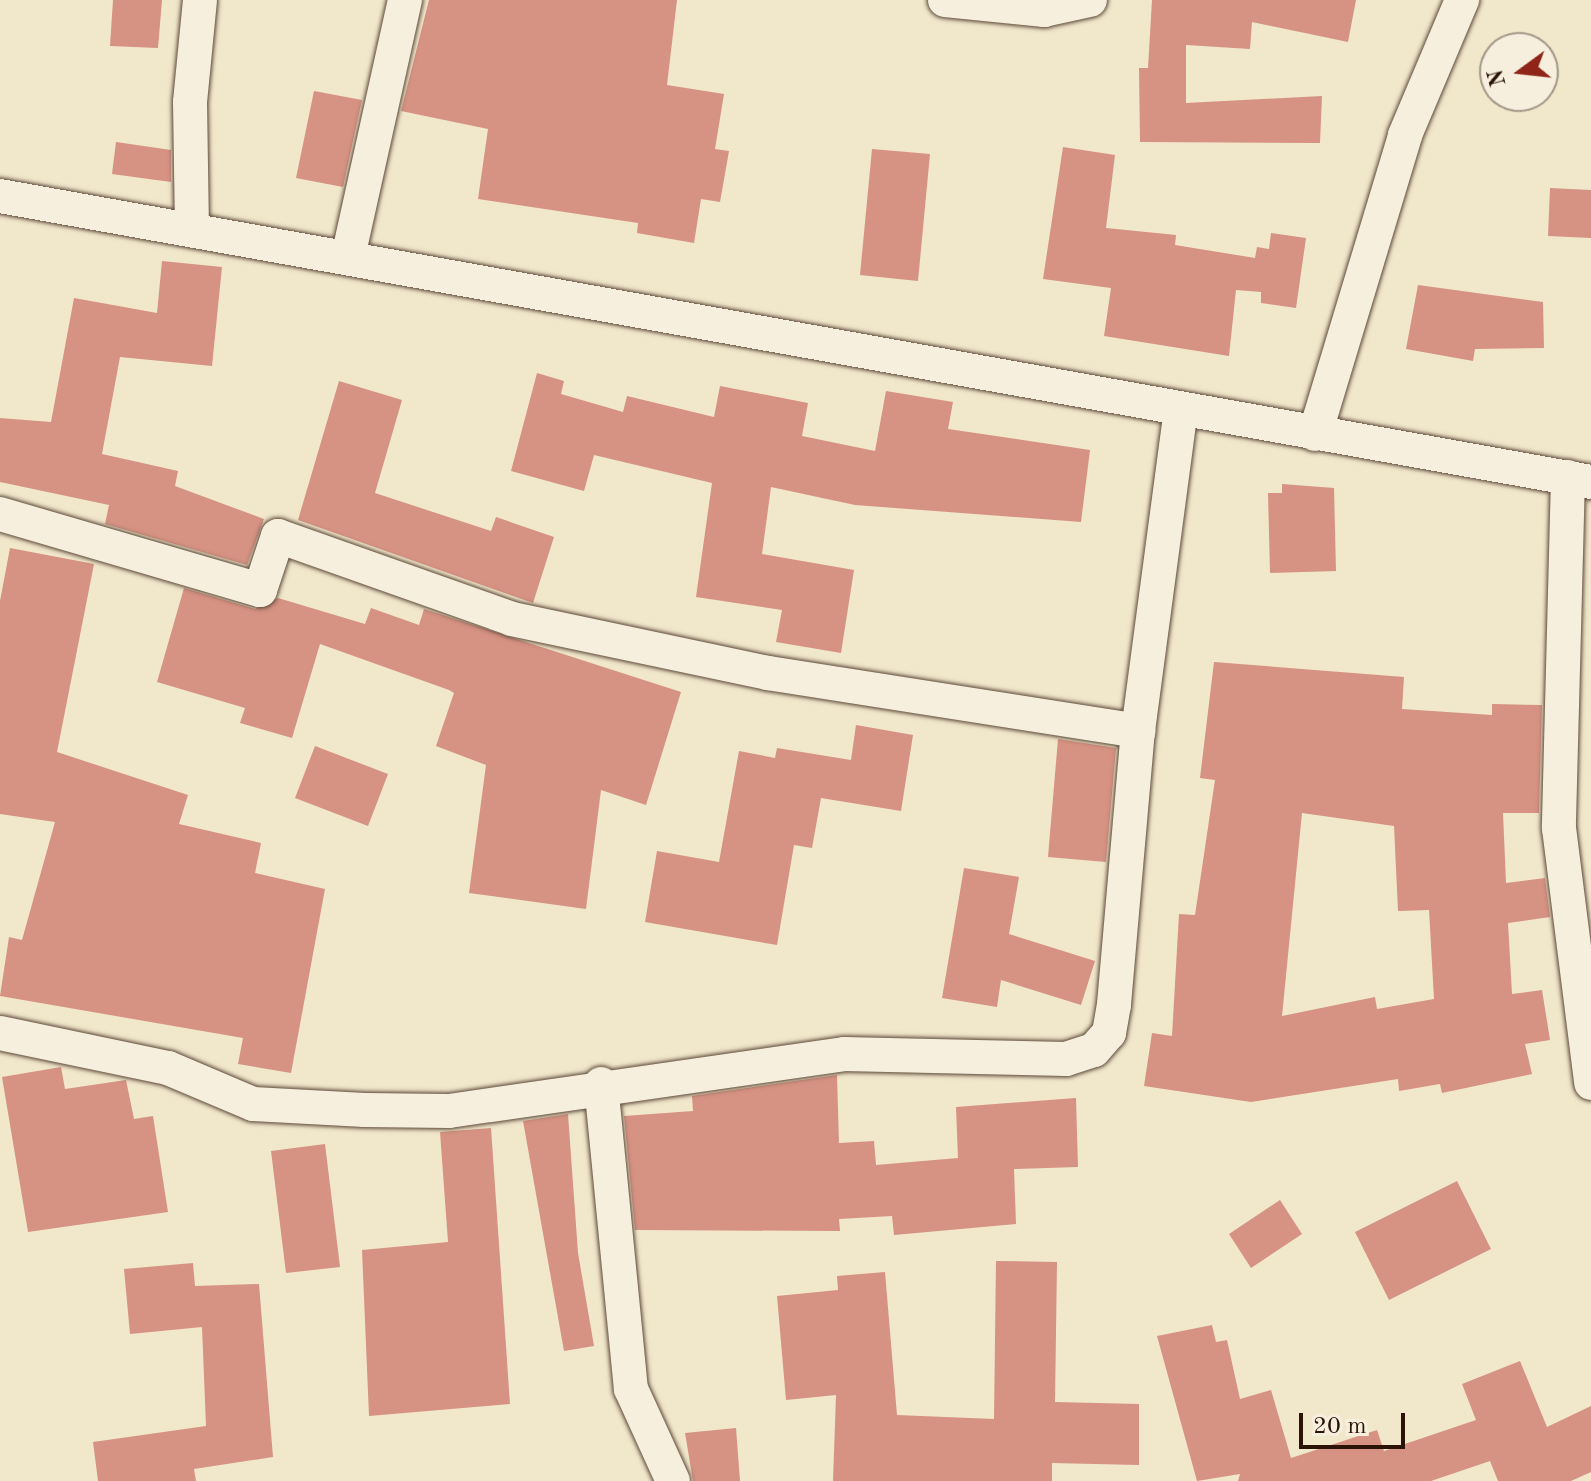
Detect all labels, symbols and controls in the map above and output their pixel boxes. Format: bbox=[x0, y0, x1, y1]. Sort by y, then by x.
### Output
north arrow bbox=[1479, 32, 1559, 112]
text: N bbox=[1485, 67, 1511, 89]
scale bar bbox=[1303, 1397, 1409, 1447]
text: 20 m bbox=[1313, 1415, 1367, 1439]

